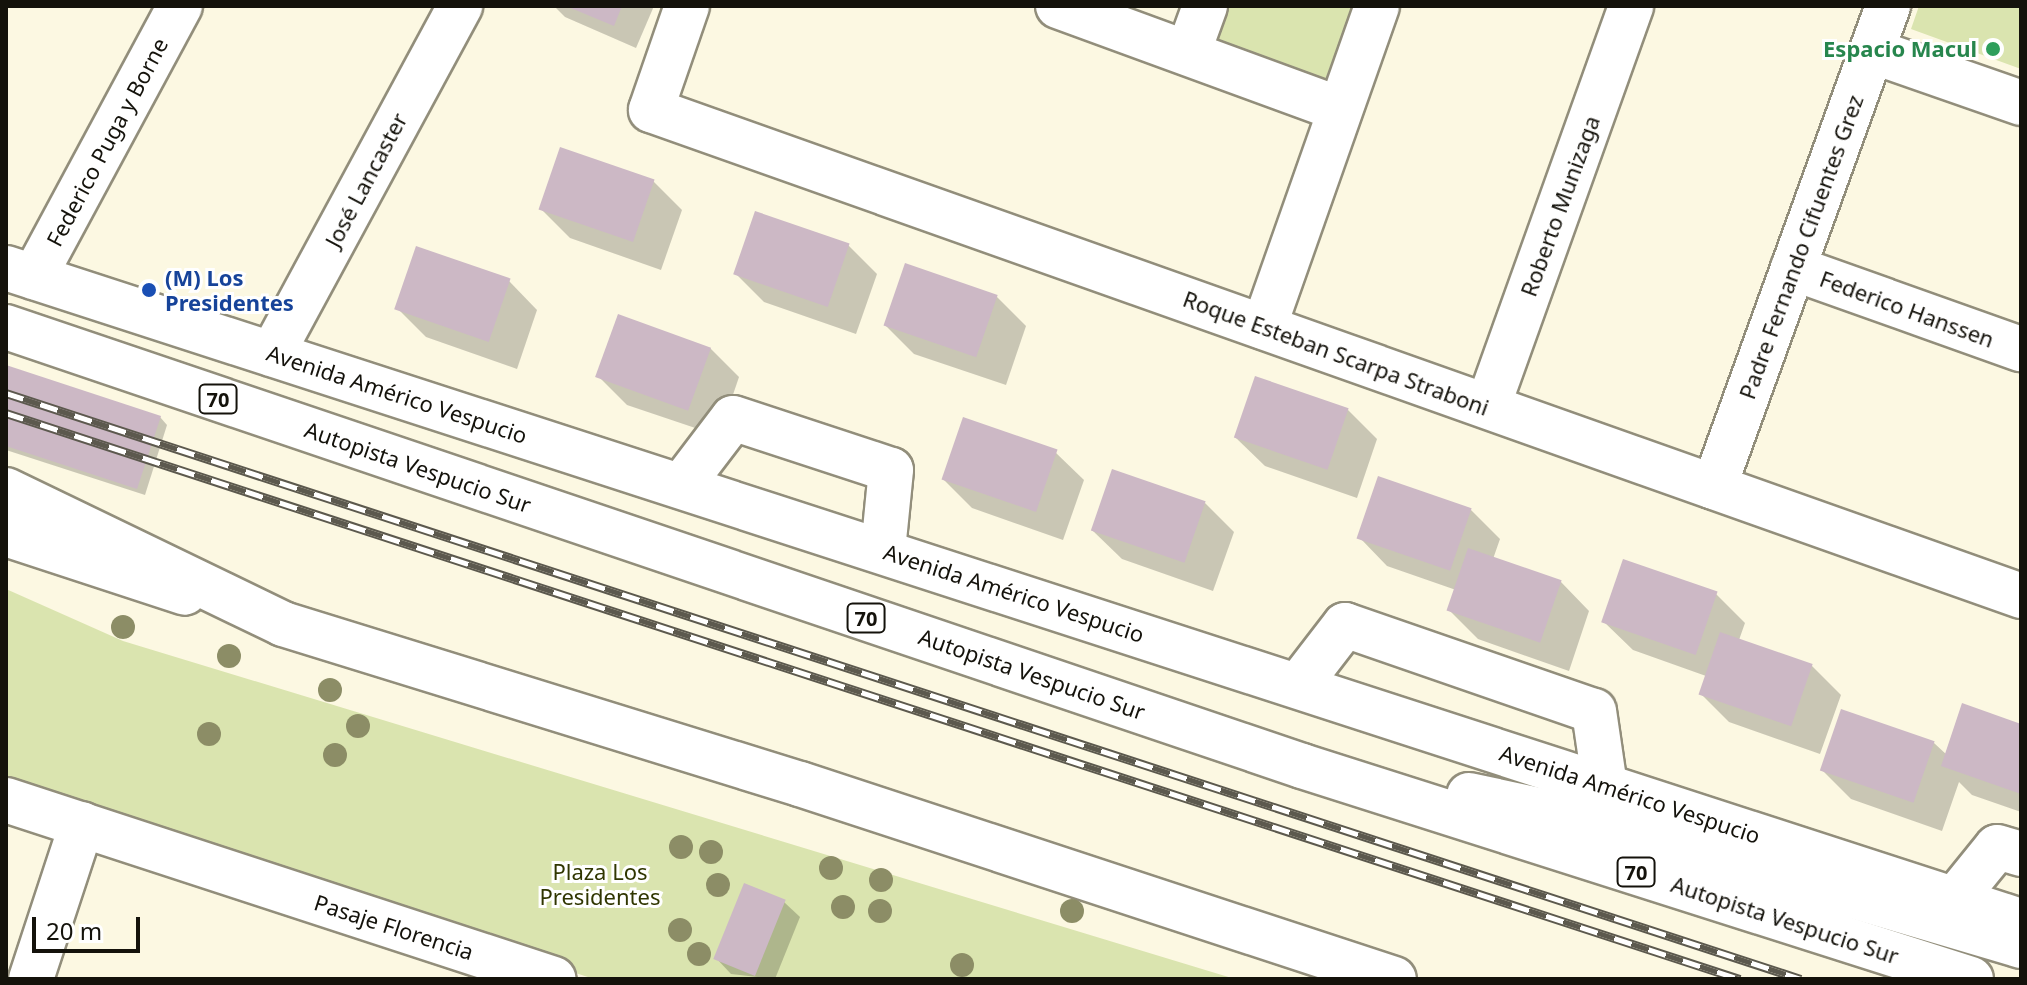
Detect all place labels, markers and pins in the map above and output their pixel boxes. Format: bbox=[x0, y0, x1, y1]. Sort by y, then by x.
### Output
place label: Espacio Macul bbox=[1823, 36, 1977, 62]
marker: Espacio Macul bbox=[1984, 40, 2002, 58]
place label: (M) Los Presidentes bbox=[165, 264, 294, 316]
marker: (M) Los Presidentes bbox=[140, 281, 158, 299]

